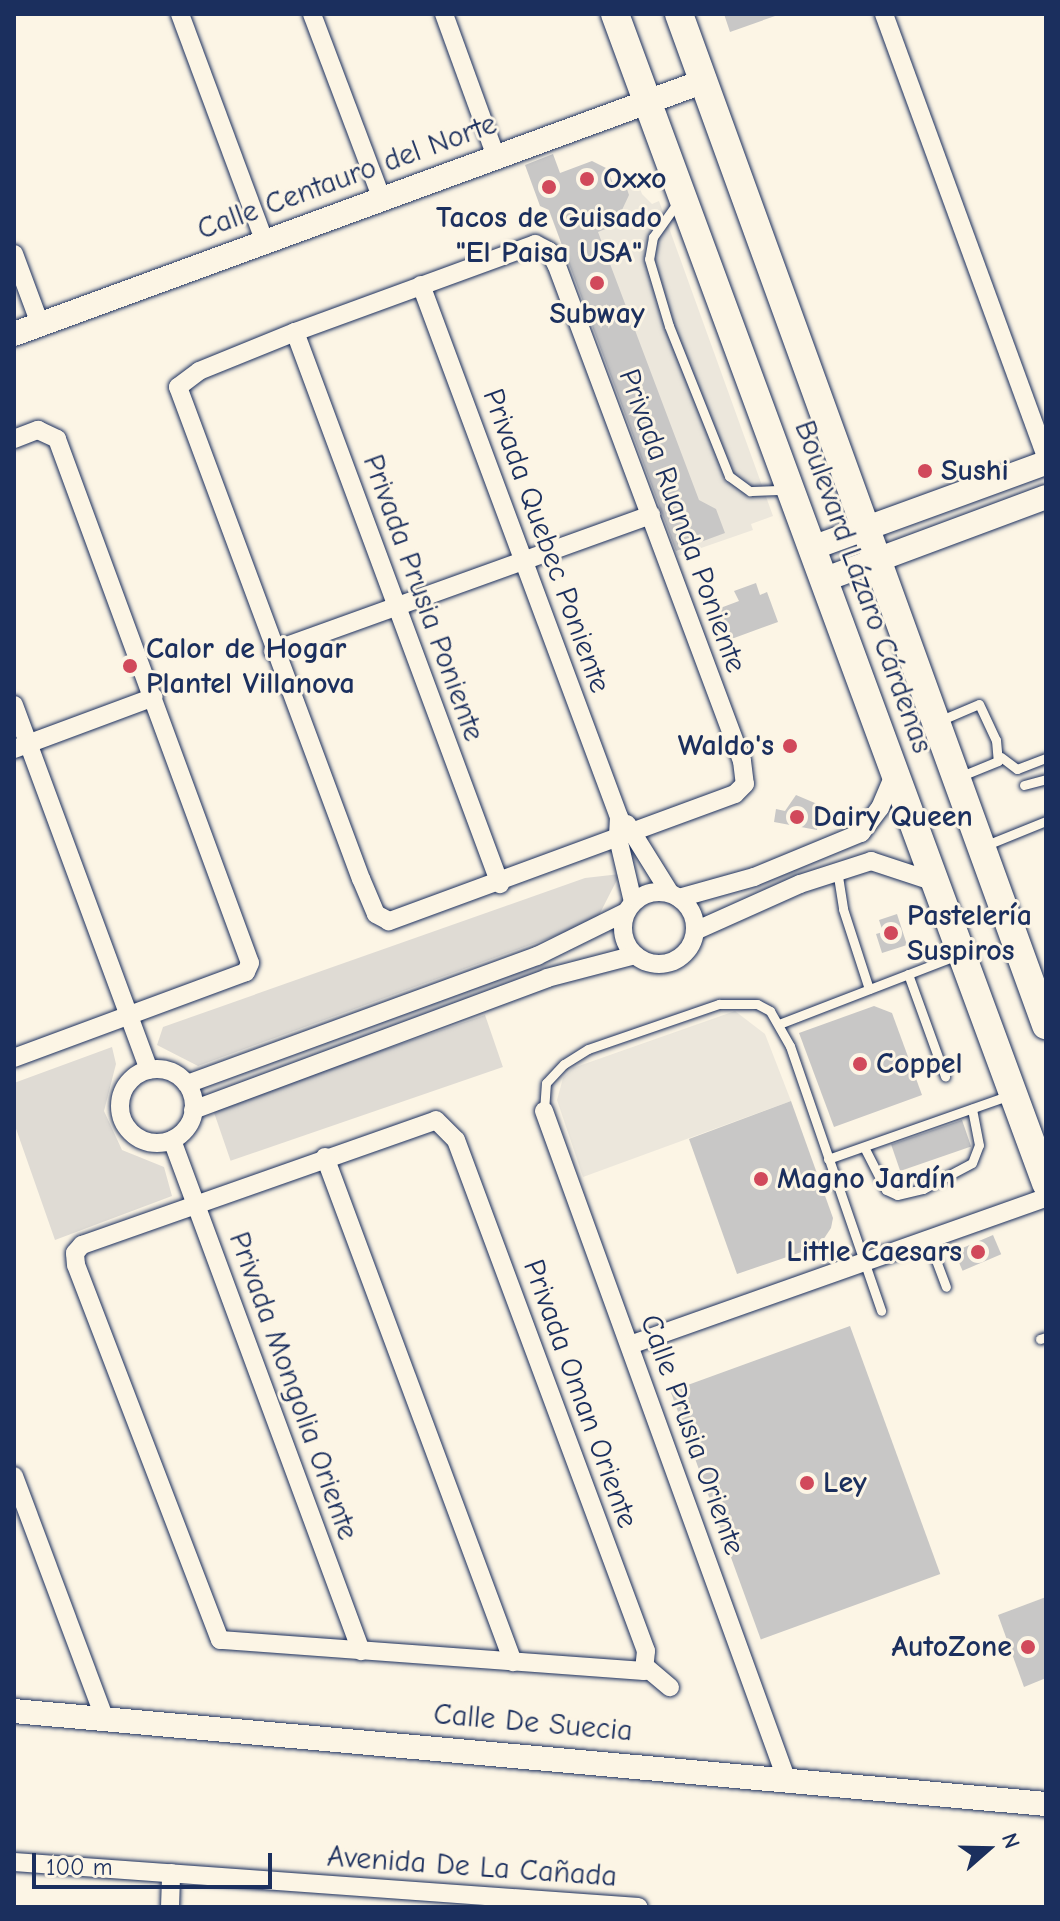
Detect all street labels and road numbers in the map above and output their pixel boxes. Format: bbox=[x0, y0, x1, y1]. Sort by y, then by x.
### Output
street label: Calle Centauro del Norte bbox=[193, 106, 501, 248]
street label: Privada Ruanda Poniente bbox=[610, 364, 754, 678]
street label: Privada Quebec Poniente bbox=[474, 384, 618, 698]
street label: Boulevard Lázaro Cárdenas bbox=[786, 416, 940, 758]
street label: Privada Prusia Poniente bbox=[354, 450, 492, 746]
street label: Privada Mongolia Oriente bbox=[221, 1227, 365, 1545]
street label: Privada Oman Oriente bbox=[515, 1255, 645, 1533]
street label: Calle Prusia Oriente bbox=[632, 1310, 752, 1560]
street label: Calle De Suecia bbox=[432, 1696, 634, 1750]
street label: Avenida De La Cañada bbox=[326, 1839, 618, 1895]

